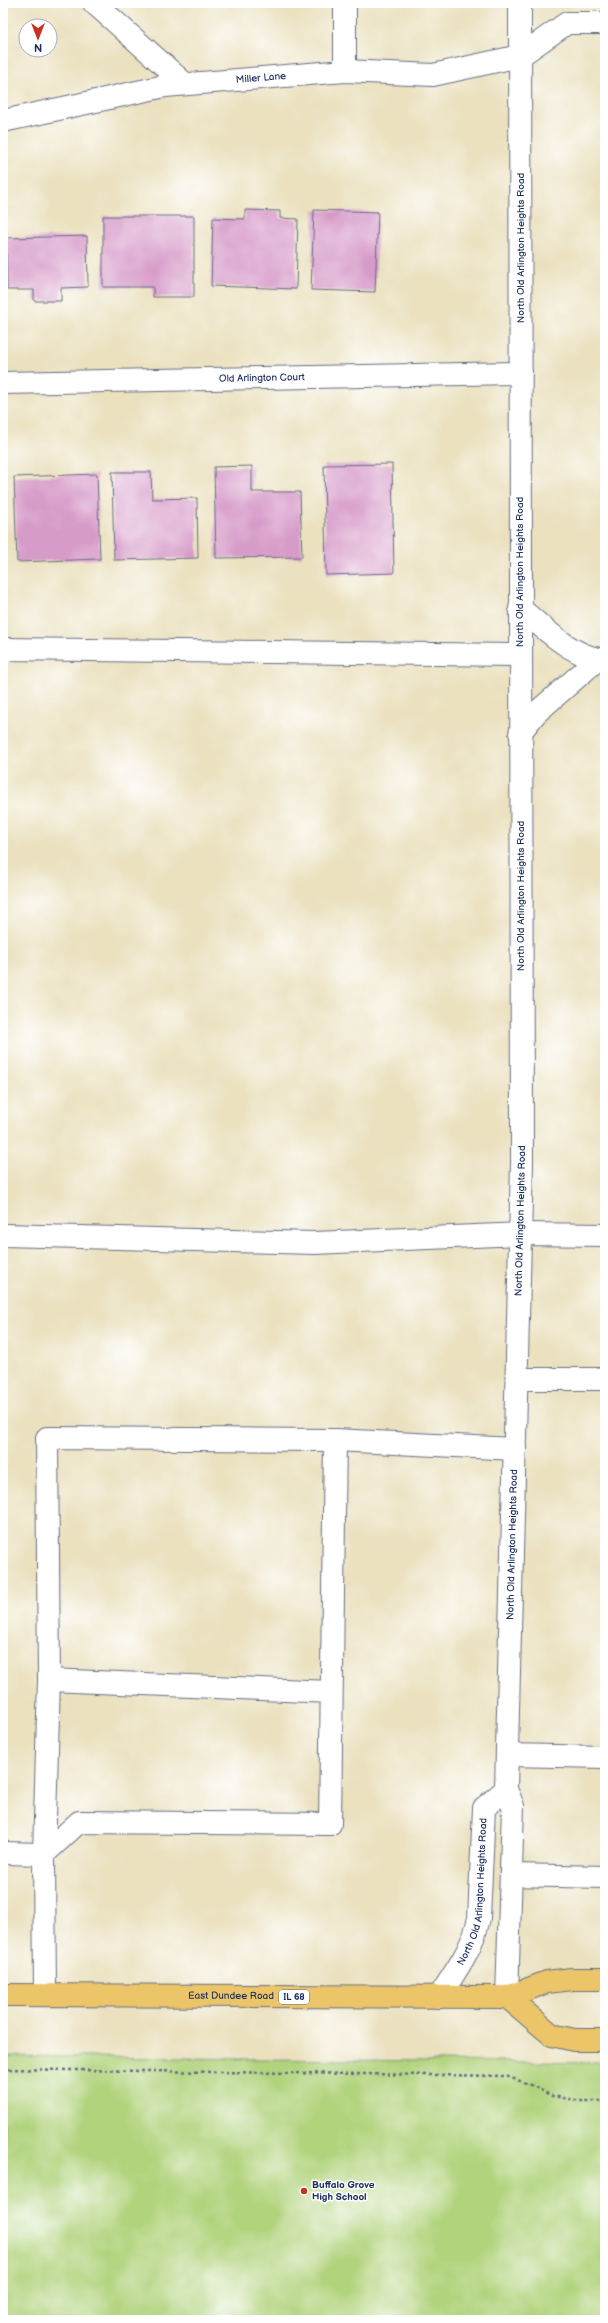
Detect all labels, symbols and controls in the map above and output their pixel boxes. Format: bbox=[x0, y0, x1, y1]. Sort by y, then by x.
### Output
north arrow bbox=[18, 18, 58, 58]
text: N bbox=[34, 41, 42, 54]
street label: Miller Lane bbox=[235, 70, 287, 86]
street label: North Old Arlington Heights Road bbox=[515, 172, 527, 323]
street label: Old Arlington Court bbox=[219, 371, 305, 385]
street label: North Old Arlington Heights Road bbox=[514, 496, 526, 647]
street label: North Old Arlington Heights Road bbox=[515, 820, 527, 971]
street label: North Old Arlington Heights Road bbox=[513, 1145, 528, 1296]
street label: North Old Arlington Heights Road bbox=[504, 1469, 520, 1620]
street label: North Old Arlington Heights Road bbox=[455, 1817, 490, 1967]
street label: East Dundee Road bbox=[188, 1990, 274, 2002]
road number: IL 68 bbox=[279, 1990, 309, 2004]
place label: Buffalo Grove High School bbox=[312, 2179, 375, 2203]
marker: Buffalo Grove High School bbox=[299, 2186, 309, 2196]

